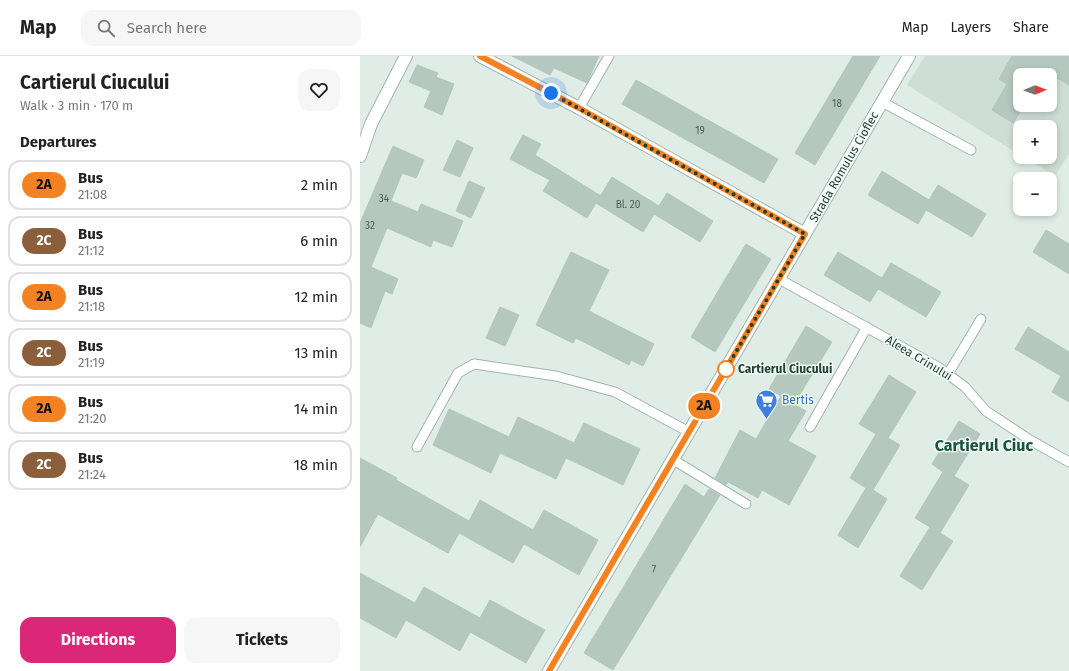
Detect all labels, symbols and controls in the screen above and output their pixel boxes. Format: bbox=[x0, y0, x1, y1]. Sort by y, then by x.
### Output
search box bbox=[81, 10, 361, 46]
text: Map bbox=[20, 16, 57, 39]
icon: search bbox=[95, 17, 117, 39]
text: Search here bbox=[127, 19, 207, 37]
text: Map bbox=[902, 19, 928, 36]
text: Layers bbox=[950, 19, 991, 36]
text: Share bbox=[1013, 19, 1049, 36]
north arrow bbox=[1013, 68, 1057, 112]
map controls bbox=[1013, 68, 1057, 216]
button: heart bbox=[298, 69, 340, 111]
text: Cartierul Ciucului bbox=[20, 71, 169, 94]
your location bbox=[541, 83, 561, 103]
text: Walk · 3 min · 170 m bbox=[20, 98, 133, 113]
house number: 18 bbox=[832, 98, 842, 110]
street label: Strada Romulus Cioflec bbox=[807, 109, 882, 225]
button: + bbox=[1013, 120, 1057, 164]
house number: 19 bbox=[695, 125, 705, 137]
text: Departures bbox=[20, 133, 97, 151]
text: Bus bbox=[78, 169, 103, 187]
button: − bbox=[1013, 172, 1057, 216]
text: 2A bbox=[36, 176, 52, 193]
text: 2 min bbox=[301, 176, 338, 194]
text: 21:08 bbox=[78, 187, 107, 202]
house number: 34 bbox=[379, 193, 390, 205]
house number: Bl. 20 bbox=[616, 199, 641, 211]
house number: 32 bbox=[365, 220, 375, 232]
text: Bus bbox=[78, 225, 103, 243]
text: 2C bbox=[36, 232, 52, 249]
text: 6 min bbox=[300, 232, 338, 250]
text: 21:12 bbox=[78, 243, 104, 258]
text: Bus bbox=[78, 281, 103, 299]
text: 2A bbox=[36, 288, 52, 305]
text: 12 min bbox=[294, 288, 338, 306]
text: 21:18 bbox=[78, 299, 105, 314]
street label: Aleea Crinului bbox=[883, 333, 955, 383]
text: Bus bbox=[78, 337, 103, 355]
text: 2C bbox=[36, 344, 52, 361]
text: 13 min bbox=[294, 344, 338, 362]
text: 21:19 bbox=[78, 355, 105, 370]
marker: Cartierul Ciucului bbox=[717, 360, 735, 378]
place label: Cartierul Ciucului bbox=[738, 362, 832, 376]
supermarket icon: Bertis bbox=[753, 387, 779, 420]
text: Bus bbox=[78, 393, 103, 411]
line badge: 2A bbox=[686, 393, 722, 419]
place label: Bertis bbox=[782, 393, 814, 407]
text: 2A bbox=[696, 397, 712, 414]
text: 2A bbox=[36, 400, 52, 417]
text: 14 min bbox=[294, 400, 338, 418]
text: 21:20 bbox=[78, 411, 107, 426]
district label: Cartierul Ciuc bbox=[935, 436, 1034, 455]
text: Bus bbox=[78, 449, 103, 467]
text: 2C bbox=[36, 456, 52, 473]
text: 18 min bbox=[293, 456, 338, 474]
text: 21:24 bbox=[78, 467, 106, 482]
house number: 7 bbox=[652, 564, 657, 576]
button: Directions bbox=[20, 617, 176, 663]
button: Tickets bbox=[184, 617, 340, 663]

